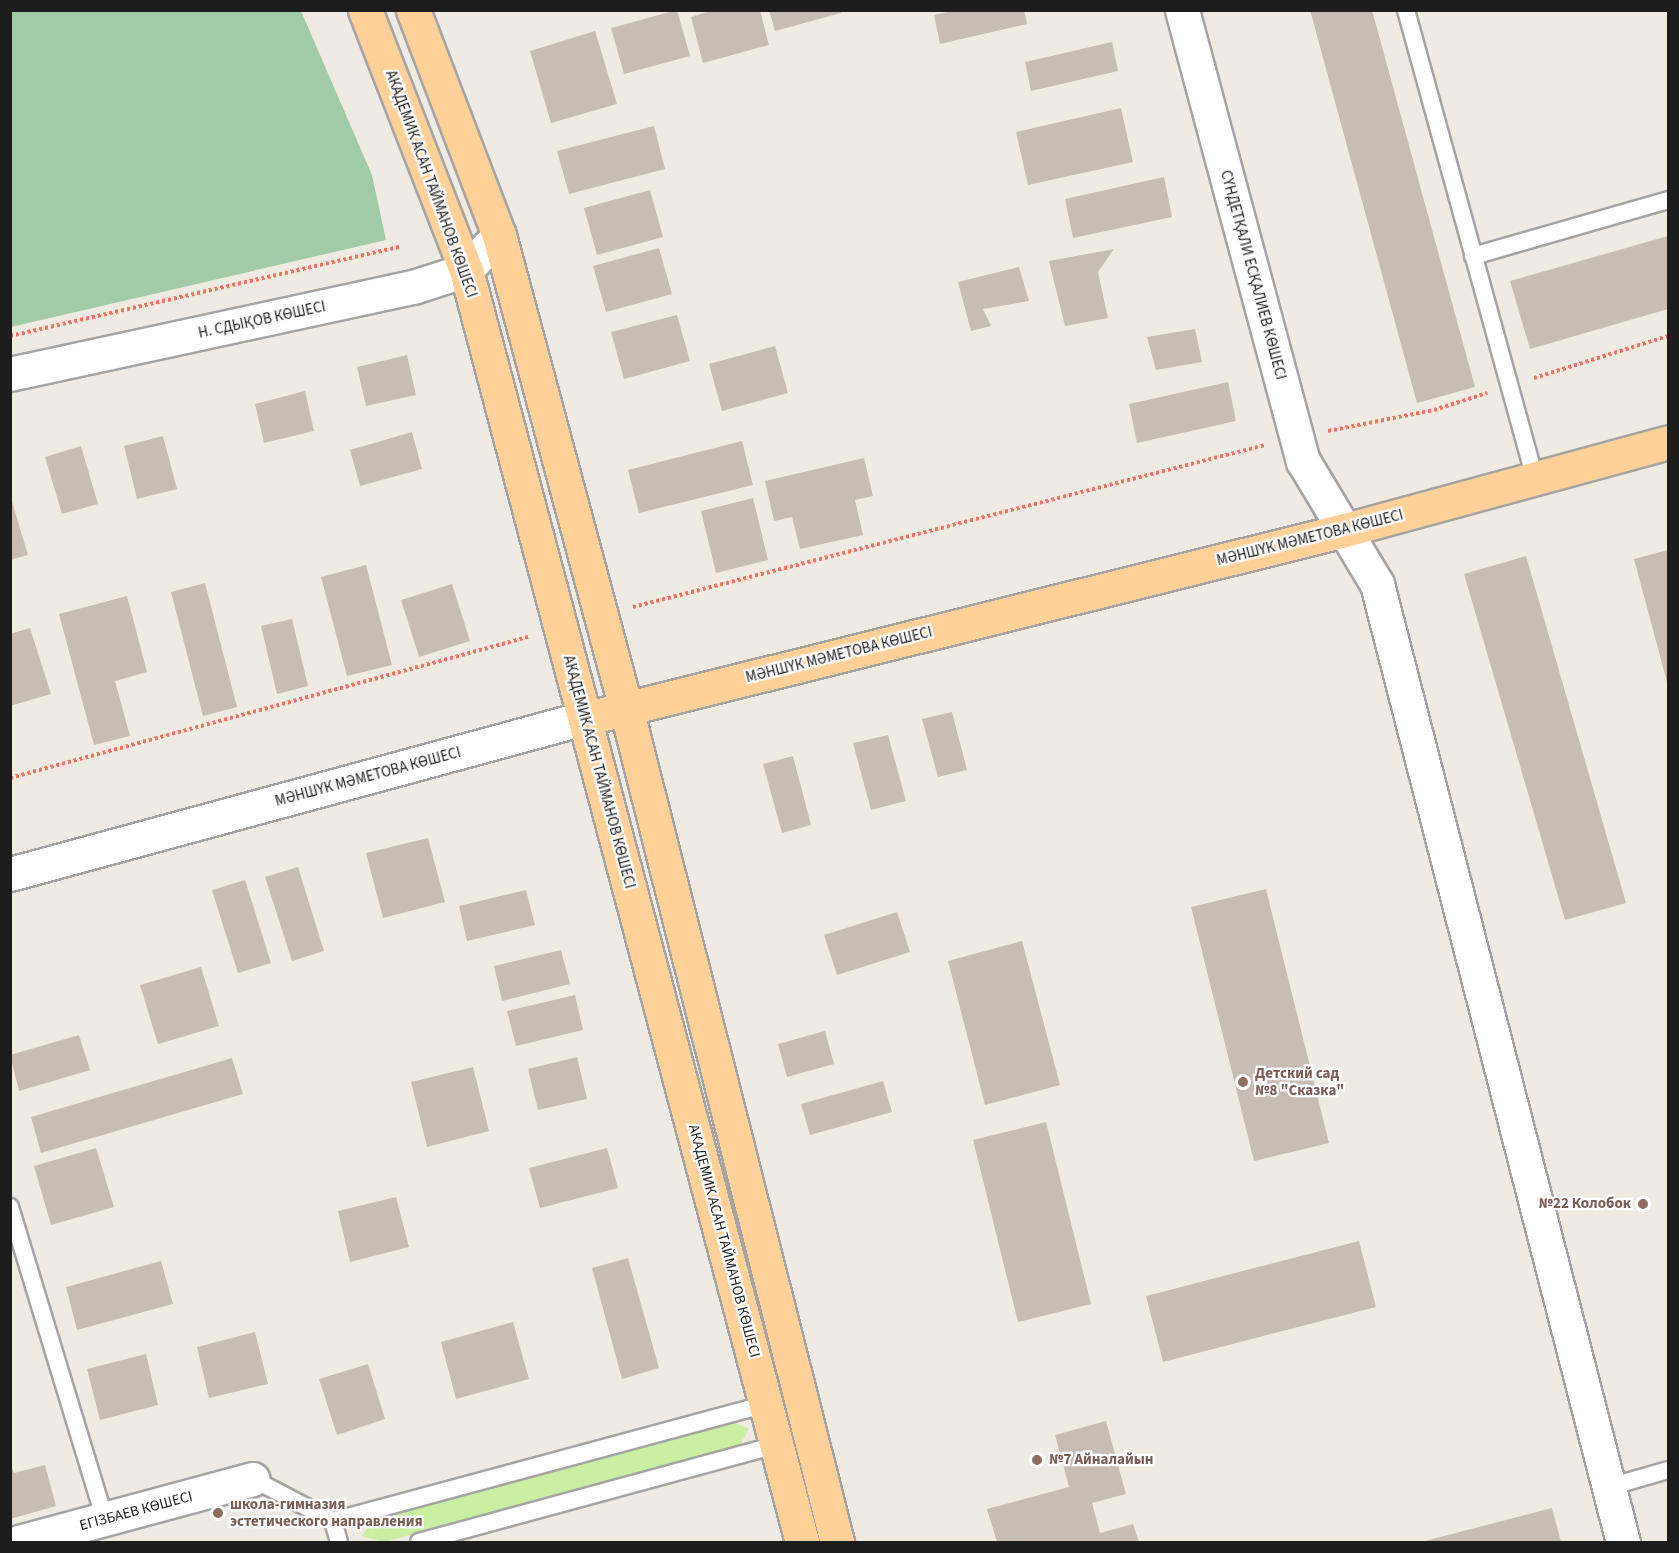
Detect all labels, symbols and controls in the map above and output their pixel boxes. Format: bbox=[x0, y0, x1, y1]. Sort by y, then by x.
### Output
street label: АКАДЕМИК АСАН ТАЙМАНОВ КӨШЕСІ bbox=[381, 68, 481, 300]
street label: СҮНДЕТҚАЛИ ЕСҚАЛИЕВ КӨШЕСІ bbox=[1216, 168, 1290, 382]
street label: Н. СДЫҚОВ КӨШЕСІ bbox=[197, 298, 327, 342]
street label: МӘНШҮК МӘМЕТОВА КӨШЕСІ bbox=[1215, 506, 1405, 570]
street label: МӘНШҮК МӘМЕТОВА КӨШЕСІ bbox=[744, 623, 934, 687]
street label: АКАДЕМИК АСАН ТАЙМАНОВ КӨШЕСІ bbox=[559, 653, 639, 891]
street label: МӘНШҮК МӘМЕТОВА КӨШЕСІ bbox=[273, 744, 463, 810]
place label: Детский сад №8 "Сказка" bbox=[1255, 1064, 1344, 1099]
marker: Детский сад №8 "Сказка" bbox=[1236, 1075, 1250, 1089]
street label: АКАДЕМИК АСАН ТАЙМАНОВ КӨШЕСІ bbox=[684, 1122, 764, 1360]
place label: №22 Колобок bbox=[1538, 1195, 1631, 1213]
marker: №22 Колобок bbox=[1636, 1197, 1650, 1211]
place label: №7 Айналайын bbox=[1049, 1451, 1153, 1469]
marker: №7 Айналайын bbox=[1030, 1453, 1044, 1467]
street label: ЕГІЗБАЕВ КӨШЕСІ bbox=[78, 1487, 194, 1535]
place label: школа-гимназия эстетического направления bbox=[230, 1495, 423, 1530]
marker: школа-гимназия эстетического направления bbox=[211, 1506, 225, 1520]

